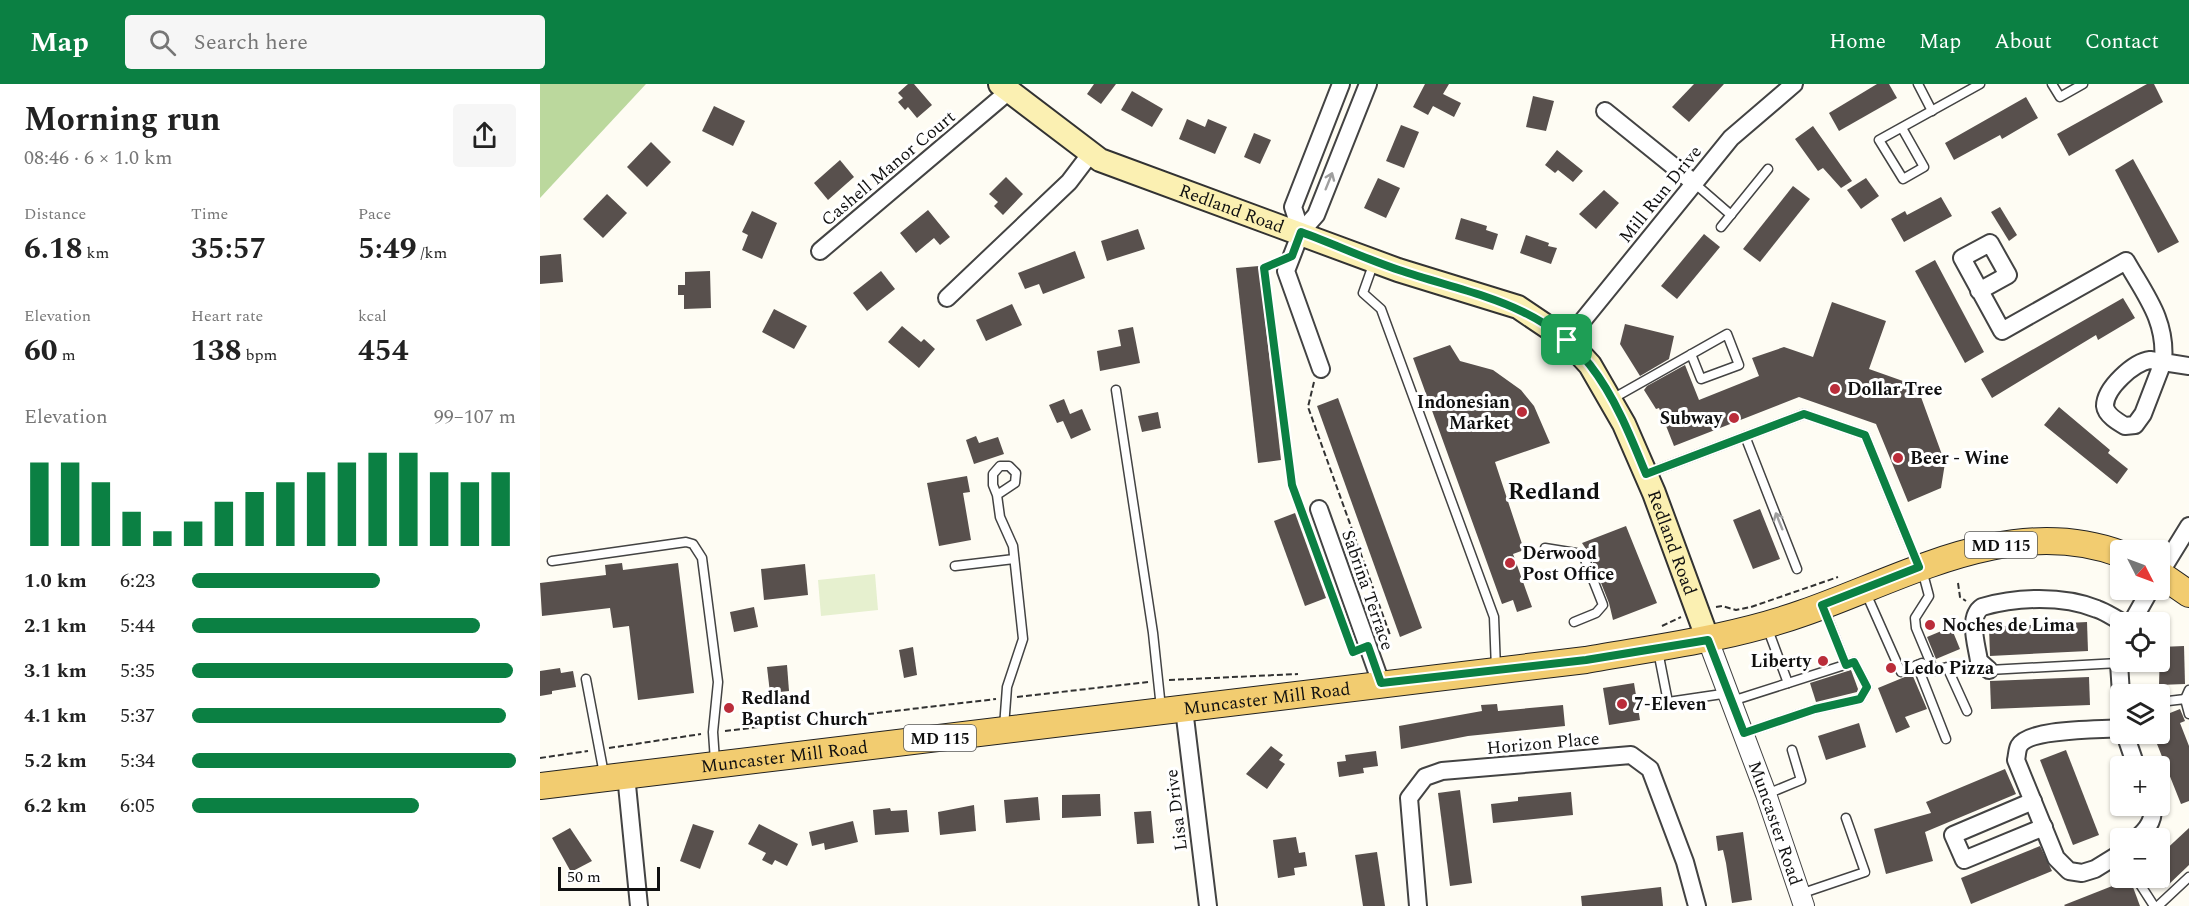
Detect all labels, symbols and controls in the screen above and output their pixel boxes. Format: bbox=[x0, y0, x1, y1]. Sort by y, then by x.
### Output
search box bbox=[125, 15, 545, 69]
text: Map bbox=[30, 21, 89, 64]
icon: search bbox=[146, 26, 179, 59]
text: Search here bbox=[194, 26, 308, 59]
text: Home bbox=[1829, 26, 1886, 58]
text: Map bbox=[1919, 26, 1961, 58]
text: About bbox=[1994, 26, 2052, 58]
text: Contact bbox=[2085, 26, 2159, 58]
text: Morning run bbox=[24, 95, 221, 145]
button: share bbox=[453, 104, 516, 167]
street label: Cashell Manor Court bbox=[815, 104, 961, 233]
street label: Mill Run Drive bbox=[1612, 140, 1708, 249]
text: 08:46 · 6 × 1.0 km bbox=[24, 143, 172, 173]
one-way arrow bbox=[1324, 173, 1335, 191]
street label: Redland Road bbox=[1175, 177, 1288, 241]
text: Distance bbox=[24, 202, 86, 226]
text: Time bbox=[191, 202, 228, 226]
text: Pace bbox=[358, 202, 391, 226]
text: 6.18 bbox=[24, 226, 83, 272]
text: 35:57 bbox=[191, 226, 266, 272]
text: 5:49 bbox=[358, 226, 417, 272]
text: km bbox=[83, 241, 109, 265]
text: /km bbox=[417, 241, 447, 265]
text: Elevation bbox=[24, 304, 91, 328]
text: Heart rate bbox=[191, 304, 263, 328]
text: kcal bbox=[358, 304, 387, 328]
pin bbox=[1541, 314, 1592, 365]
icon: arrive bbox=[1550, 323, 1583, 356]
text: 60 bbox=[24, 328, 58, 374]
text: 138 bbox=[191, 328, 242, 374]
text: 454 bbox=[358, 328, 409, 374]
text: m bbox=[58, 343, 75, 367]
text: bpm bbox=[242, 343, 277, 367]
place label: Dollar Tree bbox=[1847, 376, 1943, 403]
marker: Dollar Tree bbox=[1828, 382, 1842, 396]
place label: Indonesian Market bbox=[1417, 389, 1510, 437]
text: Elevation bbox=[24, 402, 108, 432]
text: 99–107 m bbox=[434, 402, 516, 432]
marker: Indonesian Market bbox=[1515, 405, 1529, 419]
place label: Subway bbox=[1660, 405, 1723, 432]
marker: Subway bbox=[1727, 411, 1741, 425]
place label: Beer - Wine bbox=[1910, 445, 2009, 472]
marker: Beer - Wine bbox=[1891, 451, 1905, 465]
district label: Redland bbox=[1508, 474, 1600, 510]
street label: Redland Road bbox=[1640, 486, 1703, 599]
one-way arrow bbox=[1772, 512, 1783, 531]
street label: Sabrina Terrace bbox=[1334, 526, 1401, 654]
road number: MD 115 bbox=[1965, 532, 2037, 558]
place label: Derwood Post Office bbox=[1522, 540, 1614, 588]
north arrow bbox=[2110, 540, 2170, 600]
map controls bbox=[2110, 540, 2170, 888]
marker: Derwood Post Office bbox=[1503, 556, 1517, 570]
text: 1.0 km bbox=[24, 566, 87, 596]
text: 6:23 bbox=[120, 566, 155, 596]
text: 2.1 km bbox=[24, 611, 87, 641]
text: 5:44 bbox=[120, 611, 155, 641]
place label: Noches de Lima bbox=[1942, 612, 2075, 639]
button: locate bbox=[2110, 612, 2170, 672]
marker: Noches de Lima bbox=[1923, 618, 1937, 632]
place label: Liberty bbox=[1751, 648, 1812, 675]
marker: Liberty bbox=[1816, 654, 1830, 668]
place label: Ledo Pizza bbox=[1903, 655, 1995, 682]
text: 3.1 km bbox=[24, 656, 87, 686]
text: 5:35 bbox=[120, 656, 155, 686]
marker: Ledo Pizza bbox=[1884, 661, 1898, 675]
street label: Muncaster Mill Road bbox=[1182, 675, 1352, 722]
button: layers bbox=[2110, 684, 2170, 744]
place label: Redland Baptist Church bbox=[741, 685, 868, 733]
place label: 7-Eleven bbox=[1634, 691, 1707, 718]
marker: 7-Eleven bbox=[1615, 697, 1629, 711]
text: 4.1 km bbox=[24, 701, 87, 731]
text: 5:37 bbox=[120, 701, 155, 731]
marker: Redland Baptist Church bbox=[722, 701, 736, 715]
road number: MD 115 bbox=[904, 725, 976, 751]
street label: Horizon Place bbox=[1485, 725, 1601, 762]
street label: Muncaster Mill Road bbox=[699, 734, 869, 781]
text: 5.2 km bbox=[24, 746, 87, 776]
text: 5:34 bbox=[120, 746, 155, 776]
button: + bbox=[2110, 756, 2170, 816]
street label: Muncaster Road bbox=[1741, 757, 1809, 889]
street label: Lisa Drive bbox=[1158, 768, 1195, 852]
text: 6.2 km bbox=[24, 791, 87, 821]
text: 6:05 bbox=[120, 791, 155, 821]
button: − bbox=[2110, 828, 2170, 888]
scale bar bbox=[558, 864, 660, 892]
text: 50 m bbox=[567, 865, 601, 889]

